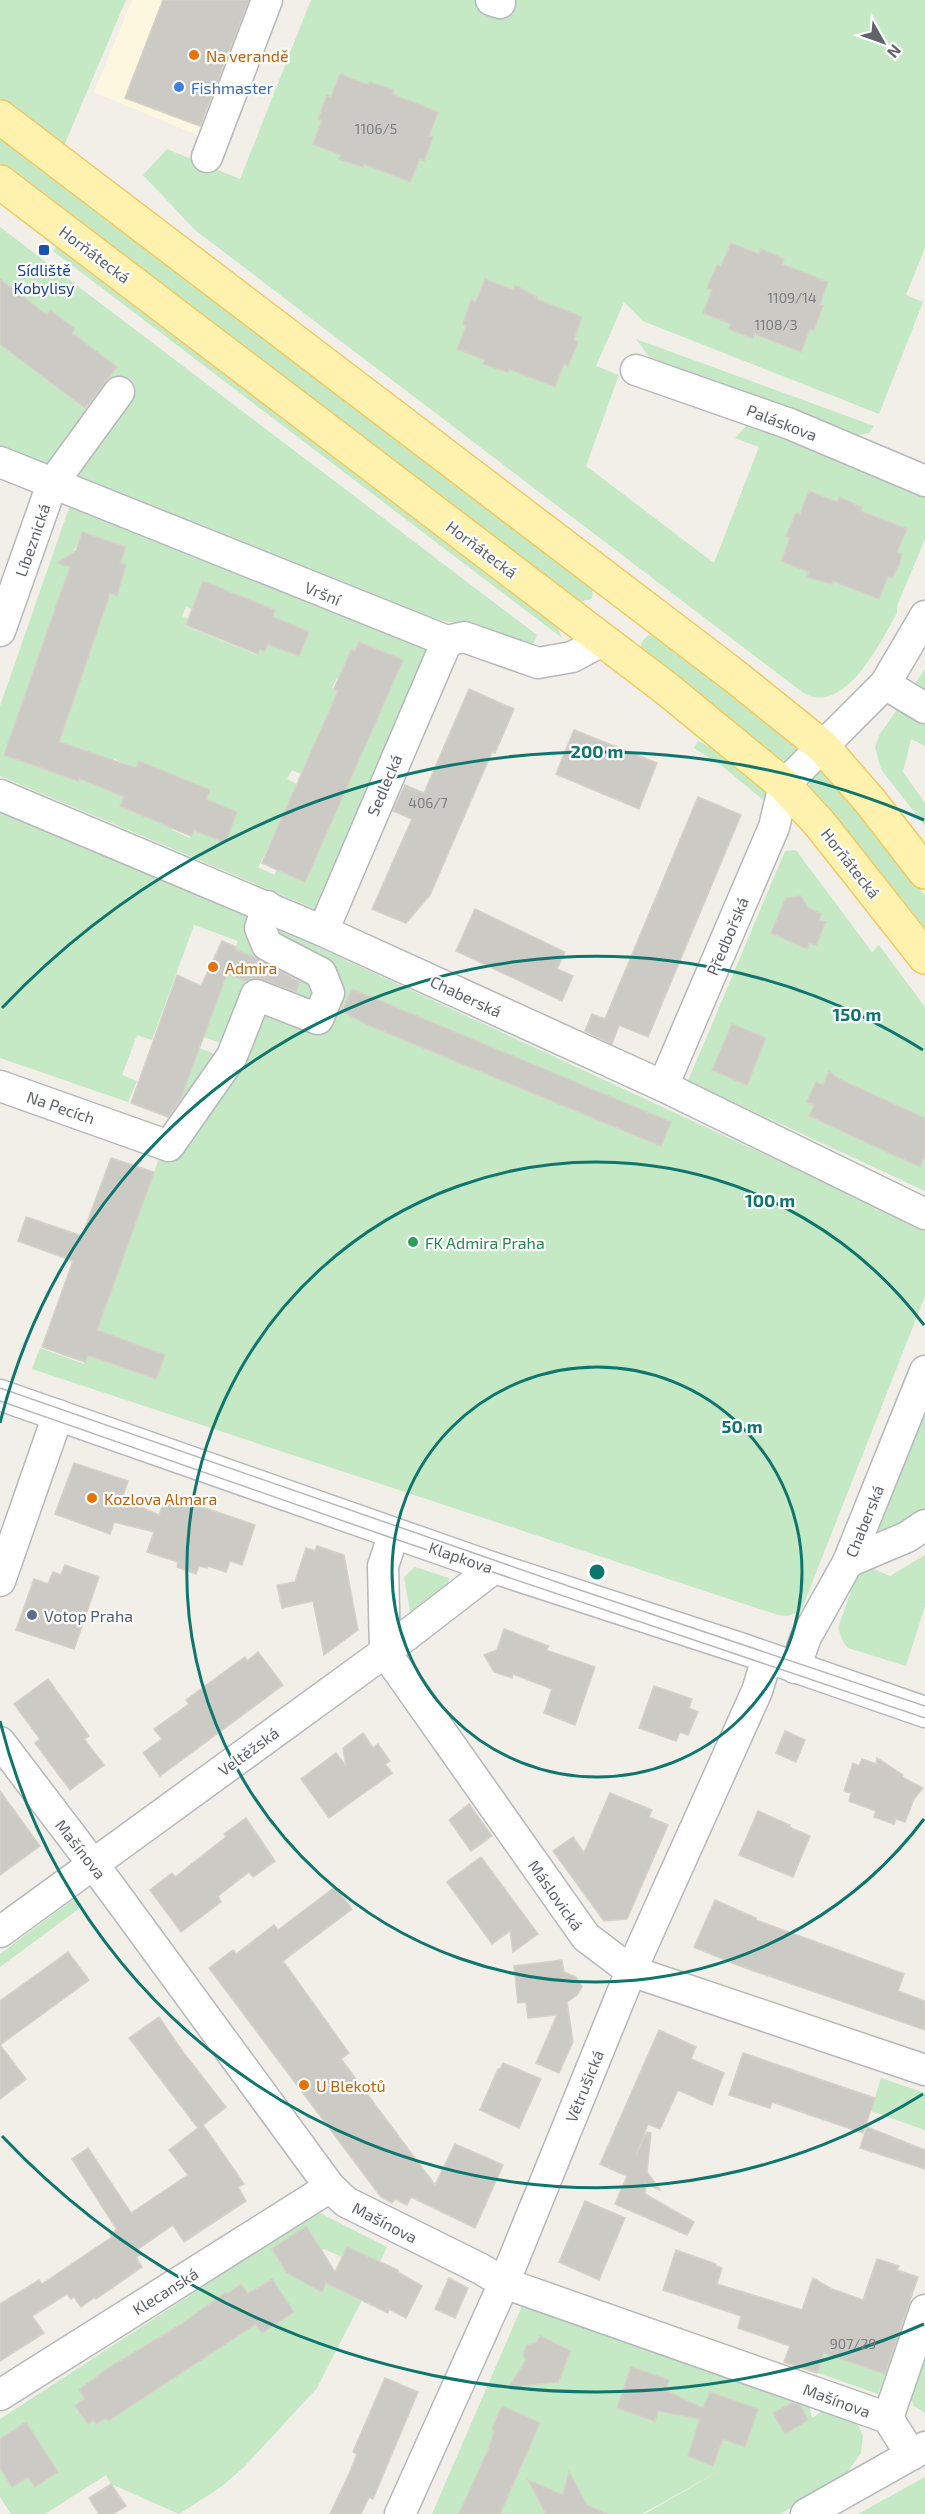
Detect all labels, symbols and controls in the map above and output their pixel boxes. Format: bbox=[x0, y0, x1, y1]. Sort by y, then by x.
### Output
north arrow bbox=[853, 12, 913, 72]
text: N bbox=[884, 41, 906, 62]
place label: Na verandě bbox=[206, 46, 289, 65]
marker: Na verandě bbox=[187, 48, 201, 62]
place label: Fishmaster bbox=[191, 78, 274, 97]
marker: Fishmaster bbox=[172, 80, 186, 94]
house number: 1106/5 bbox=[355, 120, 397, 137]
street label: Horňátecká bbox=[56, 221, 134, 287]
marker: Sídliště Kobylisy bbox=[37, 243, 51, 257]
place label: Sídliště Kobylisy bbox=[13, 260, 75, 297]
house number: 1109/14 bbox=[767, 289, 817, 306]
house number: 1108/3 bbox=[754, 316, 798, 333]
street label: Paláskova bbox=[744, 400, 820, 444]
street label: Líbeznická bbox=[11, 501, 53, 579]
street label: Horňátecká bbox=[443, 516, 521, 582]
street label: Vršní bbox=[302, 577, 345, 609]
text: 200 m bbox=[571, 740, 623, 762]
street label: Sedlecká bbox=[363, 751, 405, 819]
house number: 406/7 bbox=[408, 794, 448, 811]
street label: Horňátecká bbox=[818, 824, 884, 902]
street label: Předbořská bbox=[702, 894, 752, 978]
place label: Admira bbox=[225, 958, 277, 977]
marker: Admira bbox=[206, 960, 220, 974]
street label: Chaberská bbox=[427, 971, 505, 1021]
text: 150 m bbox=[833, 1003, 881, 1025]
street label: Na Pecích bbox=[25, 1087, 97, 1127]
text: 100 m bbox=[745, 1189, 795, 1211]
place label: FK Admira Praha bbox=[425, 1233, 545, 1252]
marker: FK Admira Praha bbox=[406, 1235, 420, 1249]
text: 50 m bbox=[721, 1415, 763, 1437]
street label: Chaberská bbox=[841, 1482, 887, 1560]
place label: Kozlova Almara bbox=[104, 1489, 217, 1508]
marker: Kozlova Almara bbox=[85, 1491, 99, 1505]
street label: Klapkova bbox=[427, 1537, 495, 1577]
centre of rings bbox=[587, 1562, 607, 1582]
place label: Votop Praha bbox=[44, 1606, 133, 1625]
marker: Votop Praha bbox=[25, 1608, 39, 1622]
street label: Veltěžská bbox=[214, 1723, 282, 1779]
street label: Mašínova bbox=[52, 1815, 110, 1883]
street label: Máslovická bbox=[525, 1856, 587, 1934]
street label: Větrušická bbox=[561, 2047, 607, 2125]
place label: U Blekotů bbox=[316, 2076, 386, 2095]
marker: U Blekotů bbox=[297, 2078, 311, 2092]
street label: Mašínova bbox=[349, 2198, 421, 2246]
street label: Klecanská bbox=[129, 2263, 201, 2319]
house number: 907/29 bbox=[830, 2335, 876, 2352]
street label: Mašínova bbox=[801, 2379, 873, 2421]

